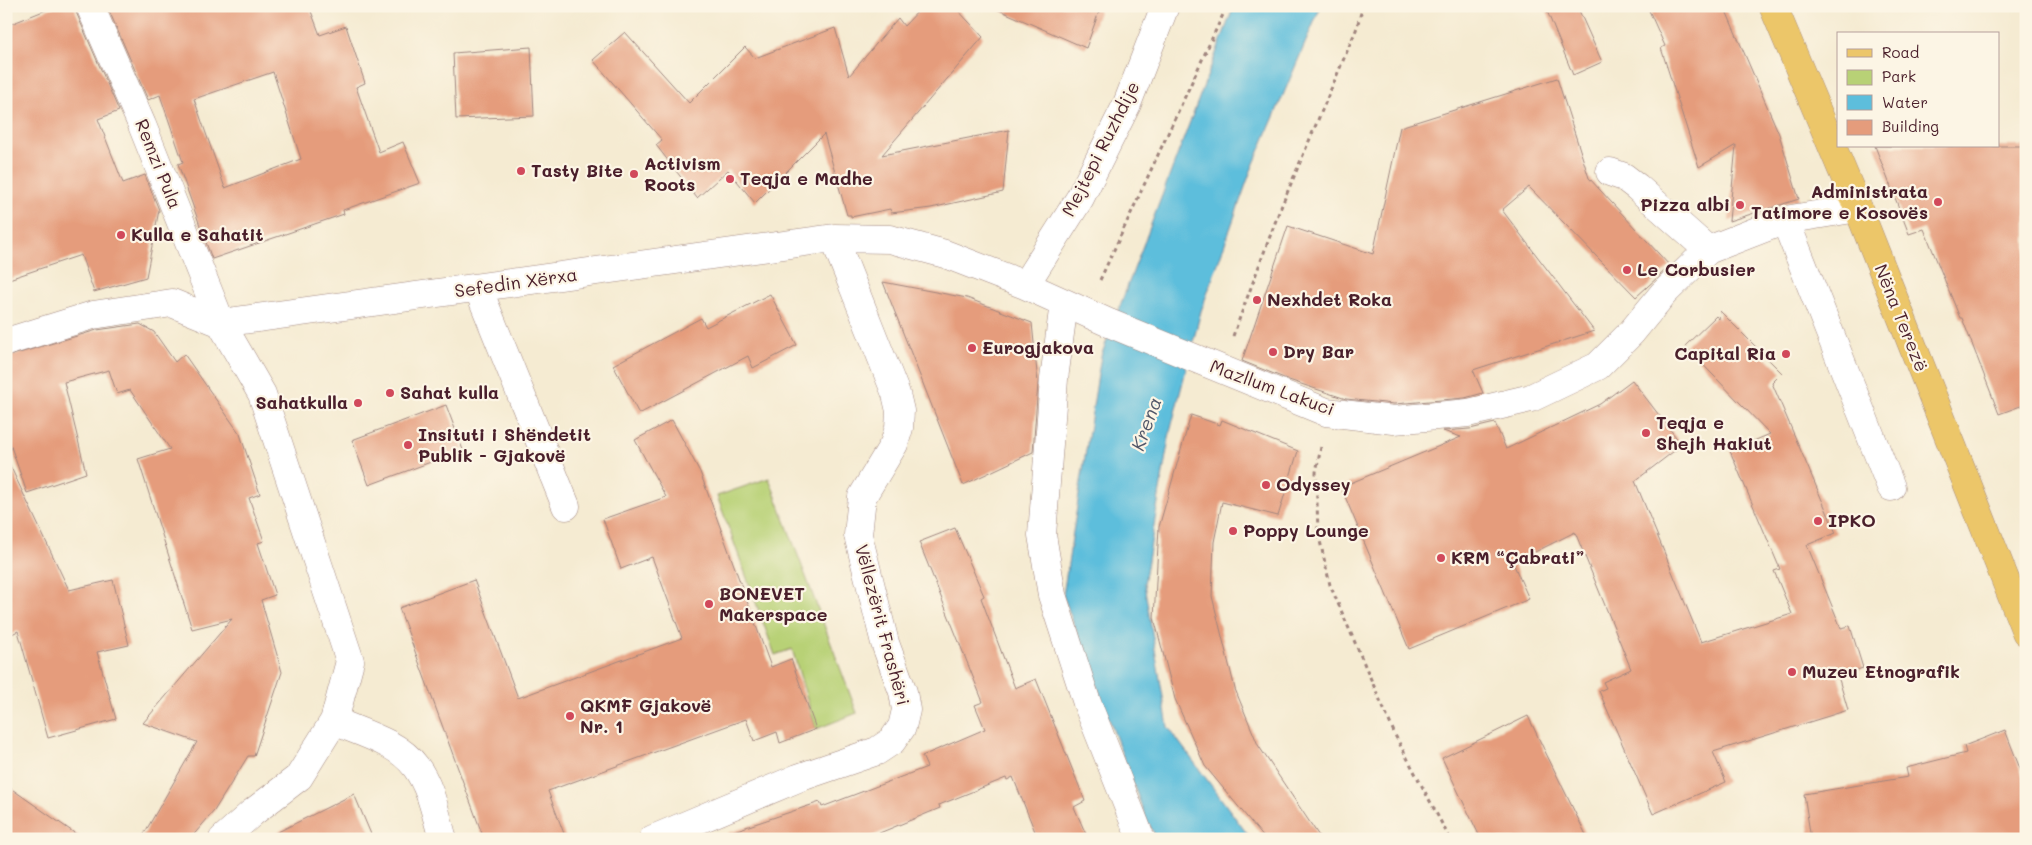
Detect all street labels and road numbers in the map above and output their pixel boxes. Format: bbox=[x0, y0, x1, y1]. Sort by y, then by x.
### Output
street label: Mejtepi Ruzhdije bbox=[1056, 77, 1145, 220]
street label: Remzi Pula bbox=[130, 115, 188, 212]
street label: Nëna Terezë bbox=[1869, 260, 1934, 375]
street label: Sefedin Xërxa bbox=[453, 262, 579, 302]
street label: Mazllum Lakuci bbox=[1207, 353, 1338, 421]
street label: Vëllezërit Frashëri bbox=[850, 542, 916, 708]

